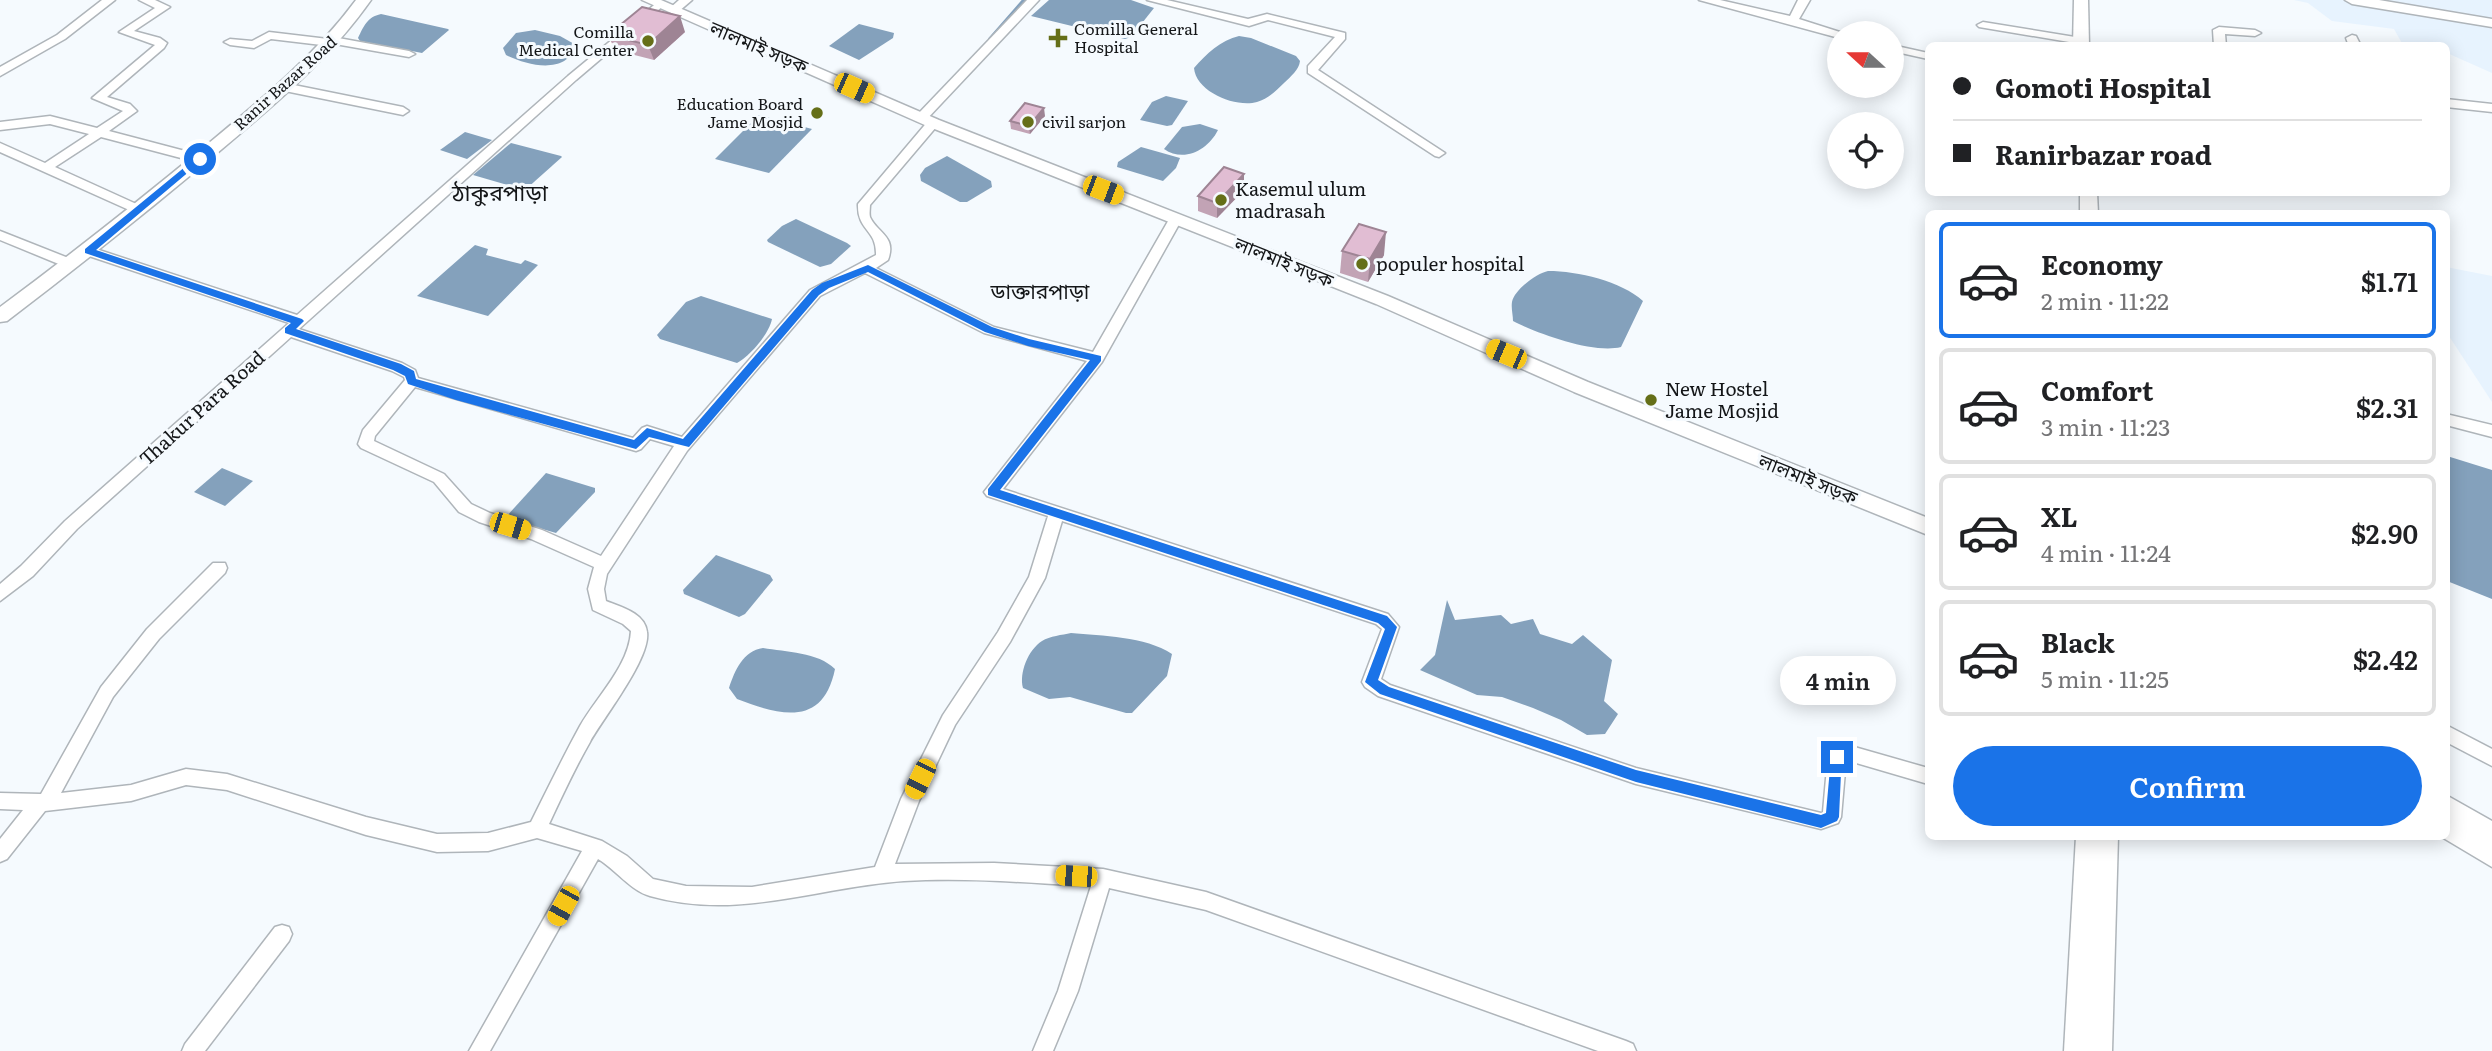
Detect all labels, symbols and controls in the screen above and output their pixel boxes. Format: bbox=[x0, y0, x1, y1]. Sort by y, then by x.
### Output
street label: লালমাই সড়ক bbox=[705, 12, 813, 80]
place label: Comilla General Hospital bbox=[1074, 16, 1198, 58]
place label: Comilla Medical Center bbox=[518, 19, 634, 61]
north arrow bbox=[1827, 21, 1904, 98]
map controls bbox=[1827, 21, 1904, 189]
marker: Comilla General Hospital bbox=[1048, 28, 1068, 48]
street label: Ranir Bazar Road bbox=[227, 29, 341, 135]
marker: Comilla Medical Center bbox=[640, 33, 656, 49]
text: Gomoti Hospital bbox=[1995, 67, 2211, 106]
car bbox=[831, 70, 878, 106]
place label: Education Board Jame Mosjid bbox=[677, 91, 803, 133]
marker: Education Board Jame Mosjid bbox=[809, 105, 825, 121]
place label: civil sarjon bbox=[1042, 109, 1127, 133]
button: locate bbox=[1827, 112, 1904, 189]
marker: civil sarjon bbox=[1020, 114, 1036, 130]
text: Ranirbazar road bbox=[1995, 134, 2212, 173]
route start bbox=[184, 143, 216, 175]
car bbox=[1080, 173, 1127, 207]
district label: ঠাকুরপাড়া bbox=[451, 174, 549, 208]
place label: Kasemul ulum madrasah bbox=[1235, 174, 1366, 224]
marker: Kasemul ulum madrasah bbox=[1213, 192, 1229, 208]
street label: লালমাই সড়ক bbox=[1230, 228, 1339, 294]
text: Economy bbox=[2041, 244, 2163, 283]
place label: populer hospital bbox=[1376, 249, 1524, 277]
icon: car bbox=[1957, 249, 2020, 312]
marker: populer hospital bbox=[1354, 256, 1370, 272]
text: $1.71 bbox=[2361, 261, 2418, 300]
district label: ডাক্তারপাড়া bbox=[990, 274, 1090, 305]
text: 2 min · 11:22 bbox=[2041, 283, 2169, 317]
car bbox=[1483, 336, 1530, 372]
street label: Thakur Para Road bbox=[132, 343, 271, 471]
text: Comfort bbox=[2041, 370, 2153, 409]
place label: New Hostel Jame Mosjid bbox=[1665, 374, 1779, 424]
icon: car bbox=[1957, 375, 2020, 438]
text: $2.31 bbox=[2356, 387, 2418, 426]
marker: New Hostel Jame Mosjid bbox=[1643, 392, 1659, 408]
text: 3 min · 11:23 bbox=[2041, 409, 2170, 443]
street label: লালমাই সড়ক bbox=[1754, 445, 1863, 511]
text: XL bbox=[2041, 496, 2078, 535]
icon: car bbox=[1957, 501, 2020, 564]
car bbox=[487, 510, 534, 542]
text: $2.90 bbox=[2351, 513, 2418, 552]
text: 4 min · 11:24 bbox=[2041, 535, 2171, 569]
text: Black bbox=[2041, 622, 2115, 661]
icon: car bbox=[1957, 627, 2020, 690]
text: $2.42 bbox=[2353, 639, 2418, 678]
callout: 4 min bbox=[1779, 656, 1895, 704]
text: 5 min · 11:25 bbox=[2041, 661, 2169, 695]
text: 4 min bbox=[1806, 663, 1870, 697]
route end bbox=[1821, 741, 1853, 773]
button: Confirm bbox=[1953, 746, 2422, 826]
car bbox=[902, 756, 939, 802]
car bbox=[1055, 864, 1098, 888]
car bbox=[544, 883, 583, 929]

